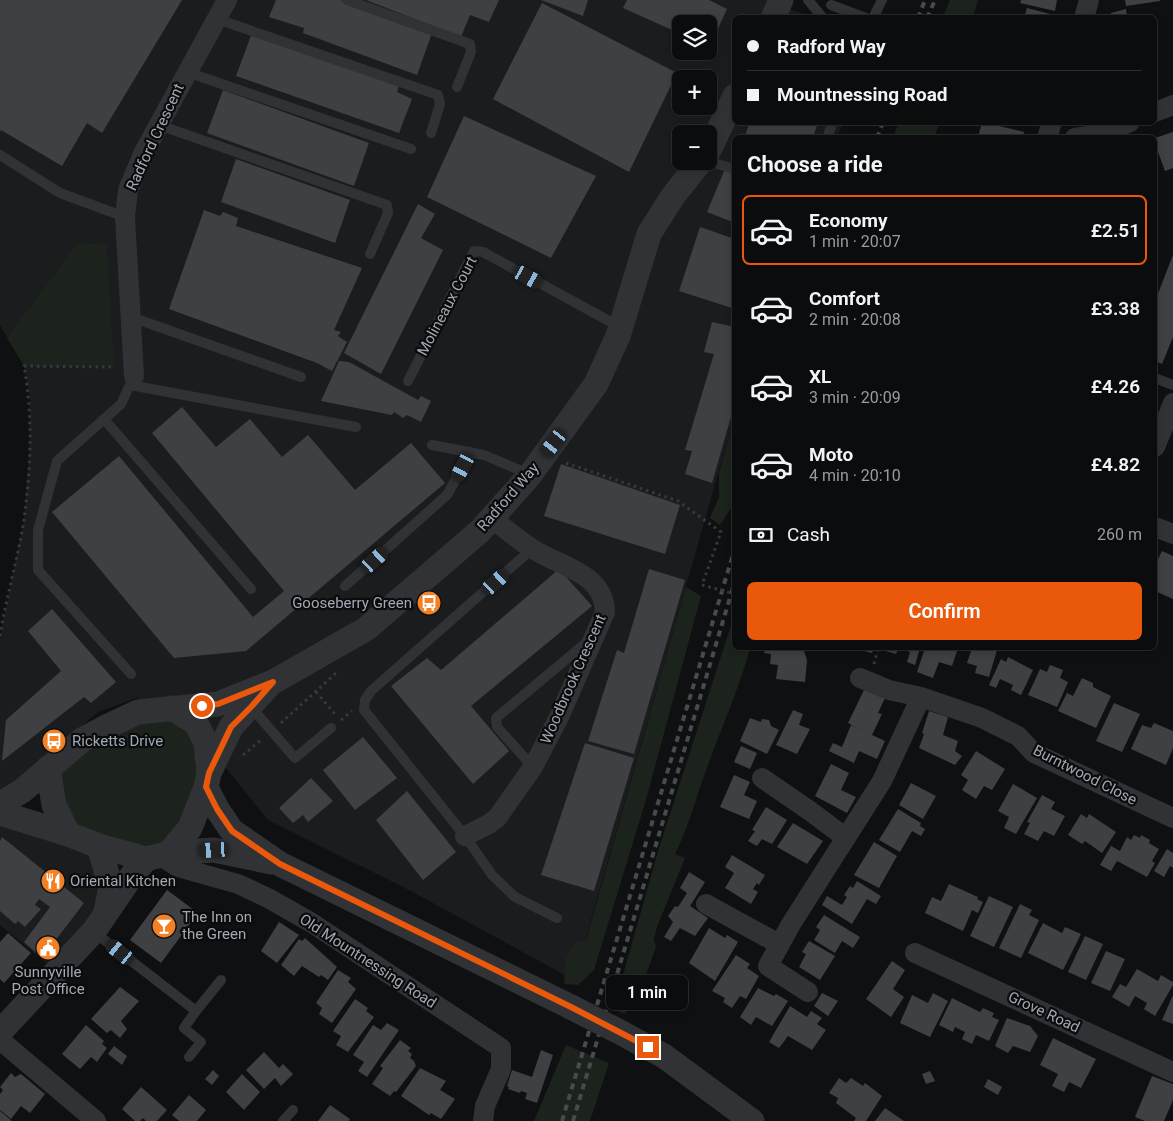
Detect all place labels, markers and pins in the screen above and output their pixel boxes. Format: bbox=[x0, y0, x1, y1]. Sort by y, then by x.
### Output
bus stop icon: Gooseberry Green bbox=[416, 590, 442, 616]
place label: Gooseberry Green bbox=[292, 594, 412, 612]
bus stop icon: Ricketts Drive bbox=[41, 728, 67, 754]
place label: Ricketts Drive bbox=[72, 732, 163, 750]
restaurant icon: Oriental Kitchen bbox=[40, 868, 66, 894]
place label: Oriental Kitchen bbox=[70, 872, 176, 890]
place label: The Inn on the Green bbox=[182, 908, 252, 943]
bar icon: The Inn on the Green bbox=[151, 913, 177, 939]
public building icon: Sunnyville Post Office bbox=[35, 935, 61, 961]
place label: Sunnyville Post Office bbox=[11, 963, 85, 998]

